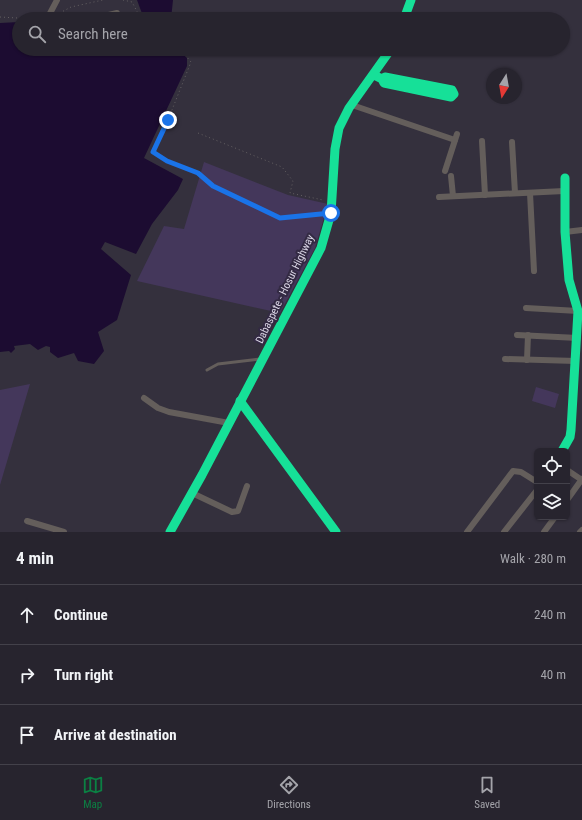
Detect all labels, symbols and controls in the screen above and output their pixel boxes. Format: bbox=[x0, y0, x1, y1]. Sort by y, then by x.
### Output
search box bbox=[12, 12, 570, 56]
icon: search bbox=[26, 23, 48, 45]
text: Search here bbox=[58, 25, 128, 43]
north arrow bbox=[486, 68, 522, 104]
route end bbox=[159, 111, 177, 129]
route start bbox=[322, 204, 340, 222]
street label: Dabaspete - Hosur Highway bbox=[253, 232, 317, 346]
map controls bbox=[534, 448, 570, 520]
button: locate bbox=[534, 448, 570, 484]
button: layers bbox=[534, 484, 570, 520]
text: 4 min bbox=[16, 548, 54, 568]
text: Walk · 280 m bbox=[500, 551, 566, 566]
icon: ahead bbox=[16, 604, 38, 626]
text: Continue bbox=[54, 606, 108, 624]
text: 240 m bbox=[534, 607, 566, 622]
icon: right bbox=[16, 664, 38, 686]
text: Turn right bbox=[54, 666, 113, 684]
text: 40 m bbox=[540, 667, 566, 682]
icon: arrive bbox=[16, 724, 38, 746]
text: Arrive at destination bbox=[54, 726, 177, 744]
tab: Map bbox=[82, 774, 104, 811]
tab: Directions bbox=[267, 774, 311, 811]
tab: Saved bbox=[474, 774, 500, 811]

